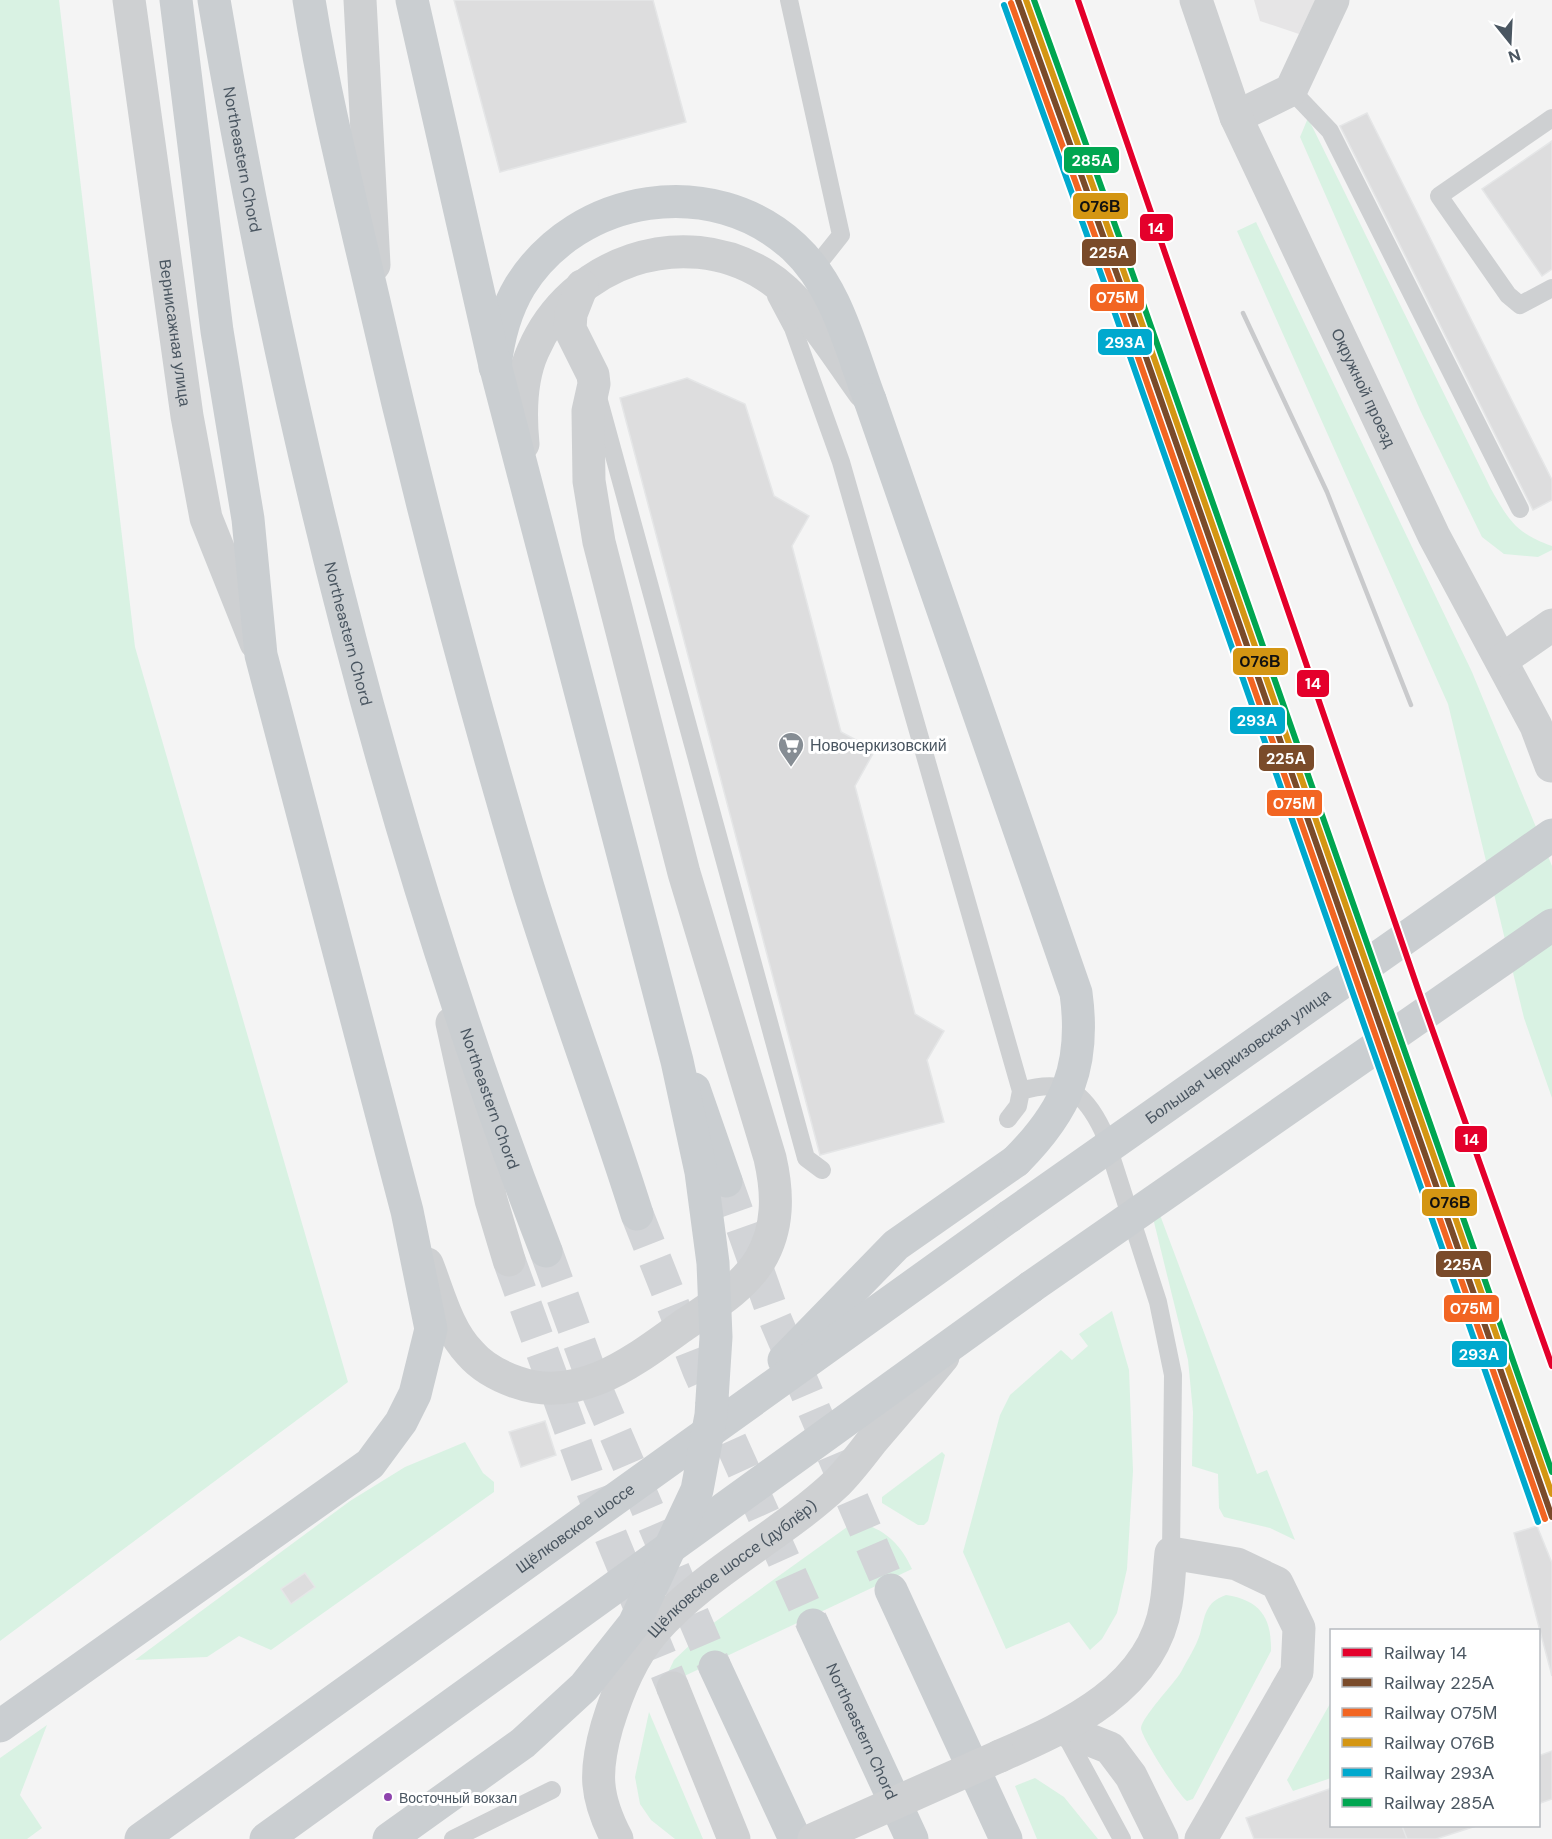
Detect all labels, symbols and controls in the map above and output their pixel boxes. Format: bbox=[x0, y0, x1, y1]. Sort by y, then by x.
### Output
north arrow bbox=[1480, 12, 1540, 72]
text: N bbox=[1506, 44, 1523, 68]
street label: Northeastern Chord bbox=[218, 85, 266, 234]
line badge: 285А bbox=[1063, 146, 1120, 174]
text: 285А bbox=[1072, 150, 1113, 171]
line badge: 076В bbox=[1072, 192, 1129, 220]
text: 076В bbox=[1079, 196, 1121, 217]
line badge: 14 bbox=[1139, 213, 1174, 242]
text: 14 bbox=[1148, 218, 1164, 239]
line badge: 225А bbox=[1081, 238, 1137, 267]
text: 225А bbox=[1089, 242, 1129, 263]
street label: Вернисажная улица bbox=[154, 258, 196, 408]
line badge: 075М bbox=[1089, 283, 1145, 312]
text: 075М bbox=[1096, 287, 1138, 308]
street label: Окружной проезд bbox=[1326, 325, 1401, 451]
line badge: 293А bbox=[1097, 328, 1153, 356]
text: 293А bbox=[1105, 332, 1146, 353]
street label: Northeastern Chord bbox=[319, 560, 377, 708]
line badge: 076В bbox=[1232, 647, 1289, 676]
text: 076В bbox=[1239, 651, 1281, 672]
line badge: 14 bbox=[1296, 669, 1330, 698]
text: 14 bbox=[1305, 673, 1321, 694]
line badge: 293А bbox=[1229, 706, 1286, 735]
text: 293А bbox=[1237, 710, 1278, 731]
supermarket icon: Новочеркизовский bbox=[776, 730, 806, 768]
place label: Новочеркизовский bbox=[810, 735, 947, 756]
line badge: 225А bbox=[1258, 744, 1315, 772]
text: 225А bbox=[1266, 748, 1306, 769]
line badge: 075М bbox=[1266, 789, 1323, 817]
text: 075М bbox=[1273, 793, 1315, 814]
street label: Большая Черкизовская улица bbox=[1141, 984, 1334, 1129]
street label: Northeastern Chord bbox=[455, 1025, 524, 1172]
line badge: 14 bbox=[1454, 1125, 1488, 1153]
text: 14 bbox=[1463, 1129, 1479, 1150]
line badge: 076В bbox=[1421, 1188, 1478, 1217]
text: 076В bbox=[1429, 1192, 1471, 1213]
line badge: 225А bbox=[1435, 1250, 1492, 1278]
text: 225А bbox=[1443, 1254, 1483, 1275]
line badge: 075М bbox=[1443, 1294, 1500, 1323]
text: 075М bbox=[1450, 1298, 1492, 1319]
line badge: 293А bbox=[1451, 1340, 1508, 1368]
text: 293А bbox=[1459, 1344, 1500, 1365]
street label: Щёлковское шоссе bbox=[512, 1478, 639, 1578]
street label: Щёлковское шоссе (дублёр) bbox=[643, 1495, 821, 1642]
legend bbox=[1330, 1629, 1540, 1827]
text: Railway 14 bbox=[1384, 1641, 1467, 1665]
street label: Northeastern Chord bbox=[821, 1660, 902, 1803]
text: Railway 225А bbox=[1384, 1671, 1494, 1695]
text: Railway 075М bbox=[1384, 1701, 1497, 1725]
text: Railway 076В bbox=[1384, 1731, 1495, 1755]
text: Railway 293А bbox=[1384, 1761, 1494, 1785]
place label: Восточный вокзал bbox=[399, 1789, 517, 1807]
marker: Восточный вокзал bbox=[382, 1791, 394, 1803]
text: Railway 285А bbox=[1384, 1791, 1494, 1815]

